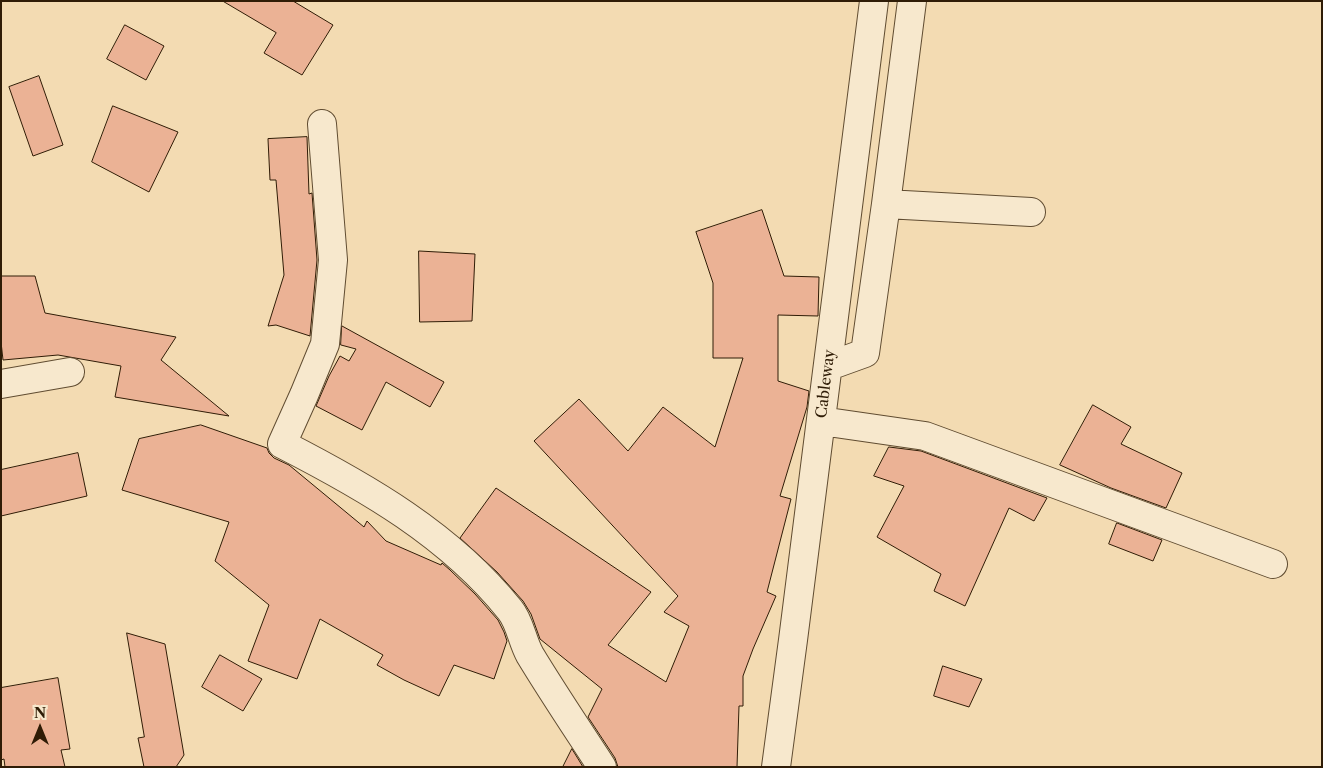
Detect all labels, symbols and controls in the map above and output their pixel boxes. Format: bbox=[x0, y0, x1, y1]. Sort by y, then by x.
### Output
street label: Cableway bbox=[813, 349, 839, 419]
north arrow bbox=[15, 703, 65, 753]
text: N bbox=[34, 704, 46, 722]

